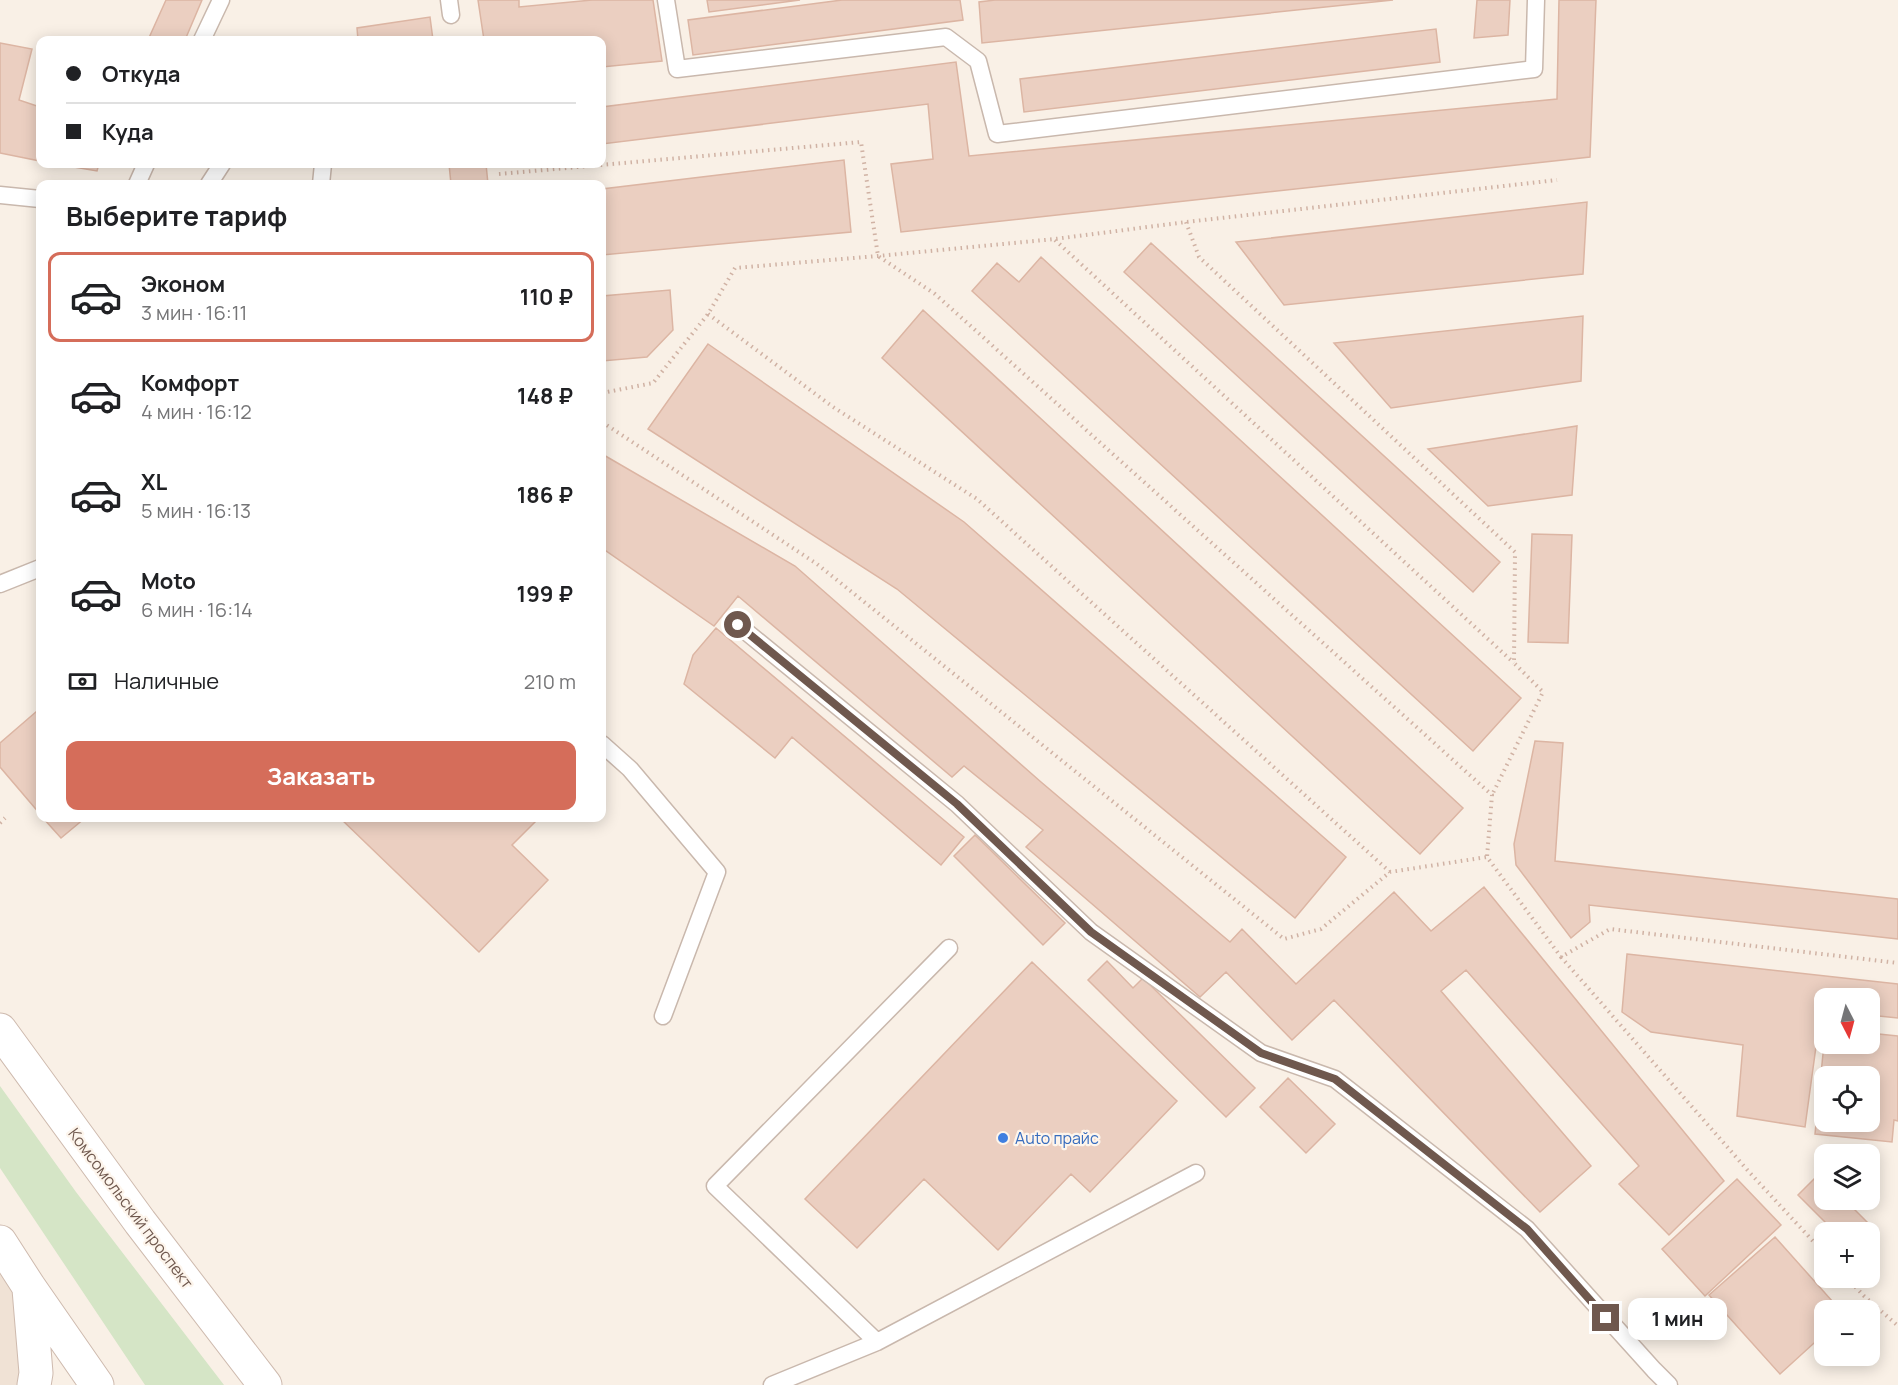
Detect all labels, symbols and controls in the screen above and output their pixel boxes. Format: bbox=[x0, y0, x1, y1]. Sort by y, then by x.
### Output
text: Откуда bbox=[102, 59, 181, 89]
text: Куда bbox=[102, 117, 154, 147]
text: Выберите тариф bbox=[66, 197, 287, 234]
text: Эконом bbox=[141, 269, 225, 299]
icon: car bbox=[69, 270, 123, 324]
text: 110 ₽ bbox=[520, 282, 573, 312]
text: 3 мин · 16:11 bbox=[141, 299, 247, 326]
text: Комфорт bbox=[141, 368, 239, 398]
icon: car bbox=[69, 369, 123, 423]
text: 148 ₽ bbox=[517, 381, 573, 411]
text: 4 мин · 16:12 bbox=[141, 398, 252, 425]
text: XL bbox=[141, 467, 167, 497]
icon: car bbox=[69, 468, 123, 522]
text: 186 ₽ bbox=[517, 480, 573, 510]
text: 5 мин · 16:13 bbox=[141, 497, 251, 524]
text: Moto bbox=[141, 566, 196, 596]
icon: car bbox=[69, 567, 123, 621]
text: 199 ₽ bbox=[517, 579, 573, 609]
text: 6 мин · 16:14 bbox=[141, 596, 253, 623]
route start bbox=[724, 611, 751, 638]
icon: cash bbox=[66, 665, 99, 698]
text: Наличные bbox=[114, 666, 219, 696]
text: 210 m bbox=[524, 668, 576, 695]
button: Заказать bbox=[66, 741, 576, 810]
north arrow bbox=[1814, 988, 1880, 1054]
map controls bbox=[1814, 988, 1880, 1366]
button: locate bbox=[1814, 1066, 1880, 1132]
street label: Комсомольский проспект bbox=[63, 1123, 199, 1293]
place label: Auto прайс bbox=[1015, 1127, 1099, 1149]
marker: Auto прайс bbox=[996, 1131, 1010, 1145]
button: layers bbox=[1814, 1144, 1880, 1210]
button: + bbox=[1814, 1222, 1880, 1288]
callout: 1 мин bbox=[1627, 1297, 1726, 1339]
button: − bbox=[1814, 1300, 1880, 1366]
route end bbox=[1592, 1304, 1619, 1331]
text: 1 мин bbox=[1652, 1305, 1703, 1332]

